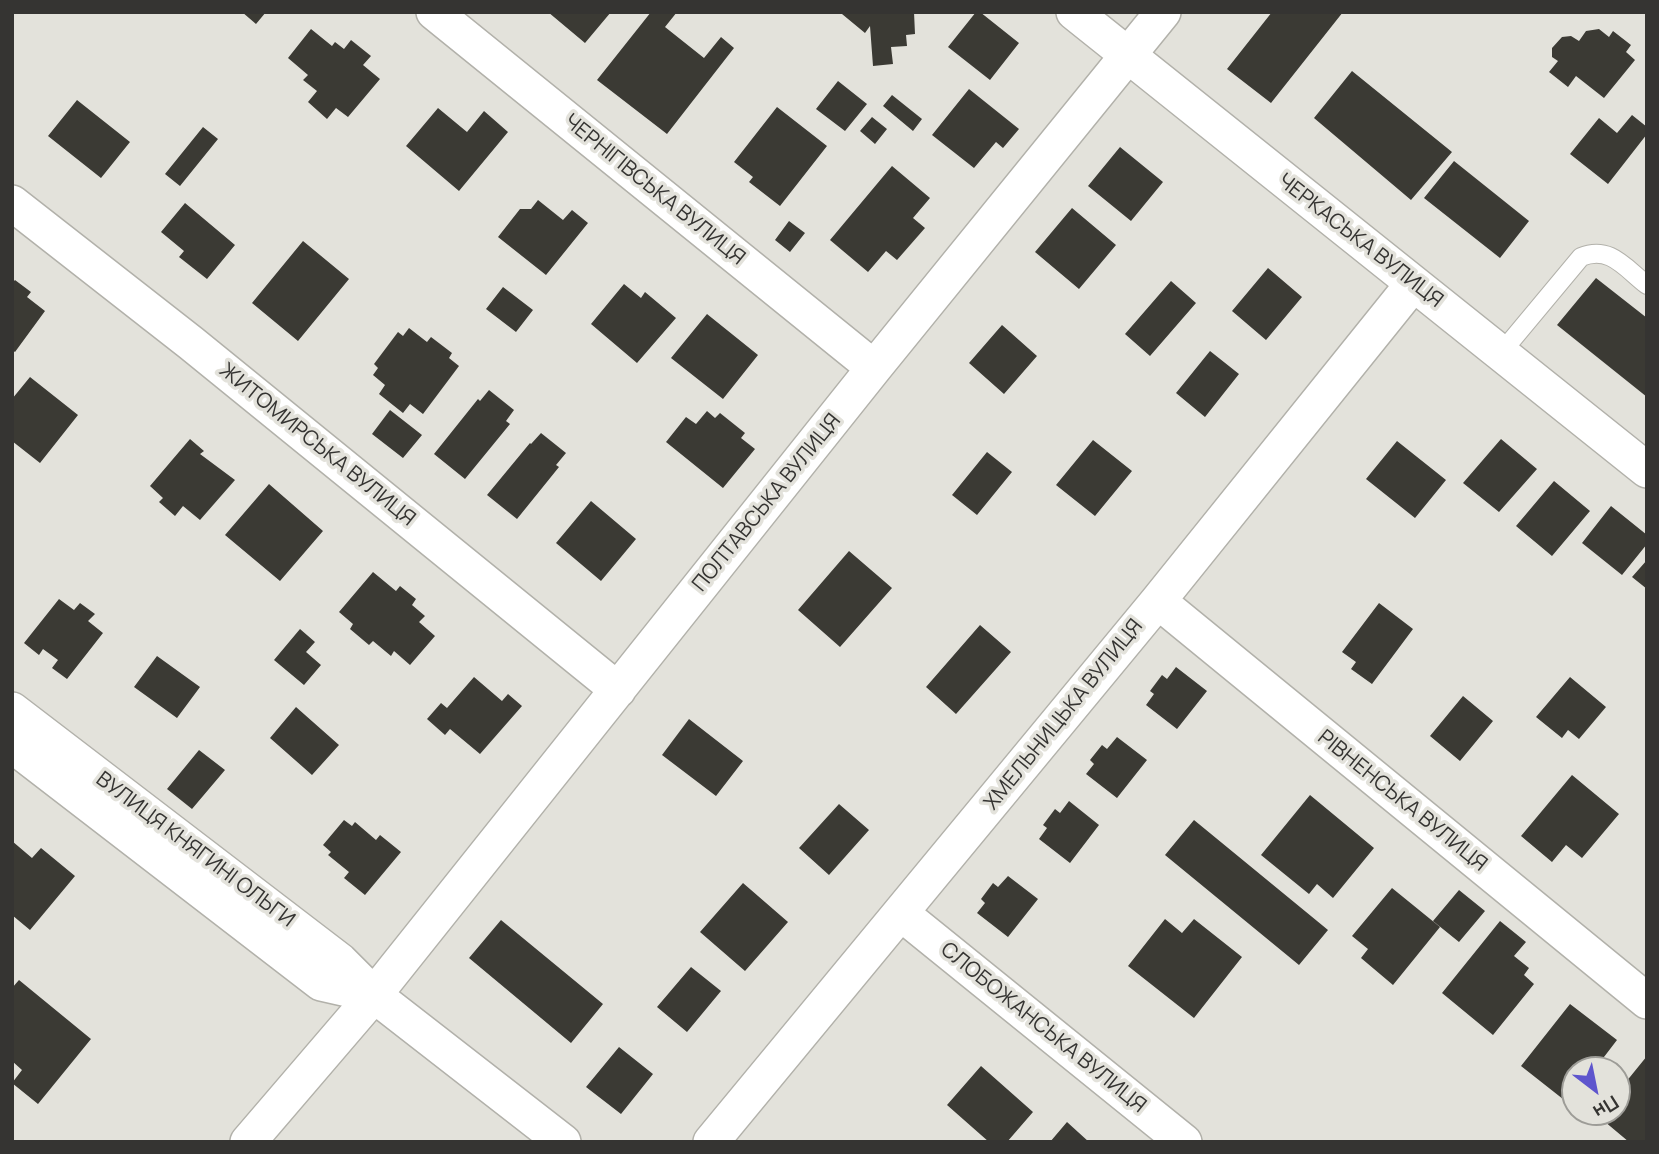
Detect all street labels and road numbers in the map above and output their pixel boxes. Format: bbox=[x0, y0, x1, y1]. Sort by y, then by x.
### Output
street label: ЧЕРНІГІВСЬКА ВУЛИЦЯ bbox=[558, 109, 750, 271]
street label: ЧЕРКАСЬКА ВУЛИЦЯ bbox=[1272, 169, 1448, 313]
street label: ЖИТОМИРСЬКА ВУЛИЦЯ bbox=[214, 358, 420, 532]
street label: ПОЛТАВСЬКА ВУЛИЦЯ bbox=[688, 409, 846, 597]
street label: ХМЕЛЬНИЦЬКА ВУЛИЦЯ bbox=[979, 615, 1149, 815]
street label: РІВНЕНСЬКА ВУЛИЦЯ bbox=[1312, 725, 1492, 877]
street label: ВУЛИЦЯ КНЯГИНІ ОЛЬГИ bbox=[91, 767, 299, 933]
street label: СЛОБОЖАНСЬКА ВУЛИЦЯ bbox=[935, 937, 1151, 1119]

